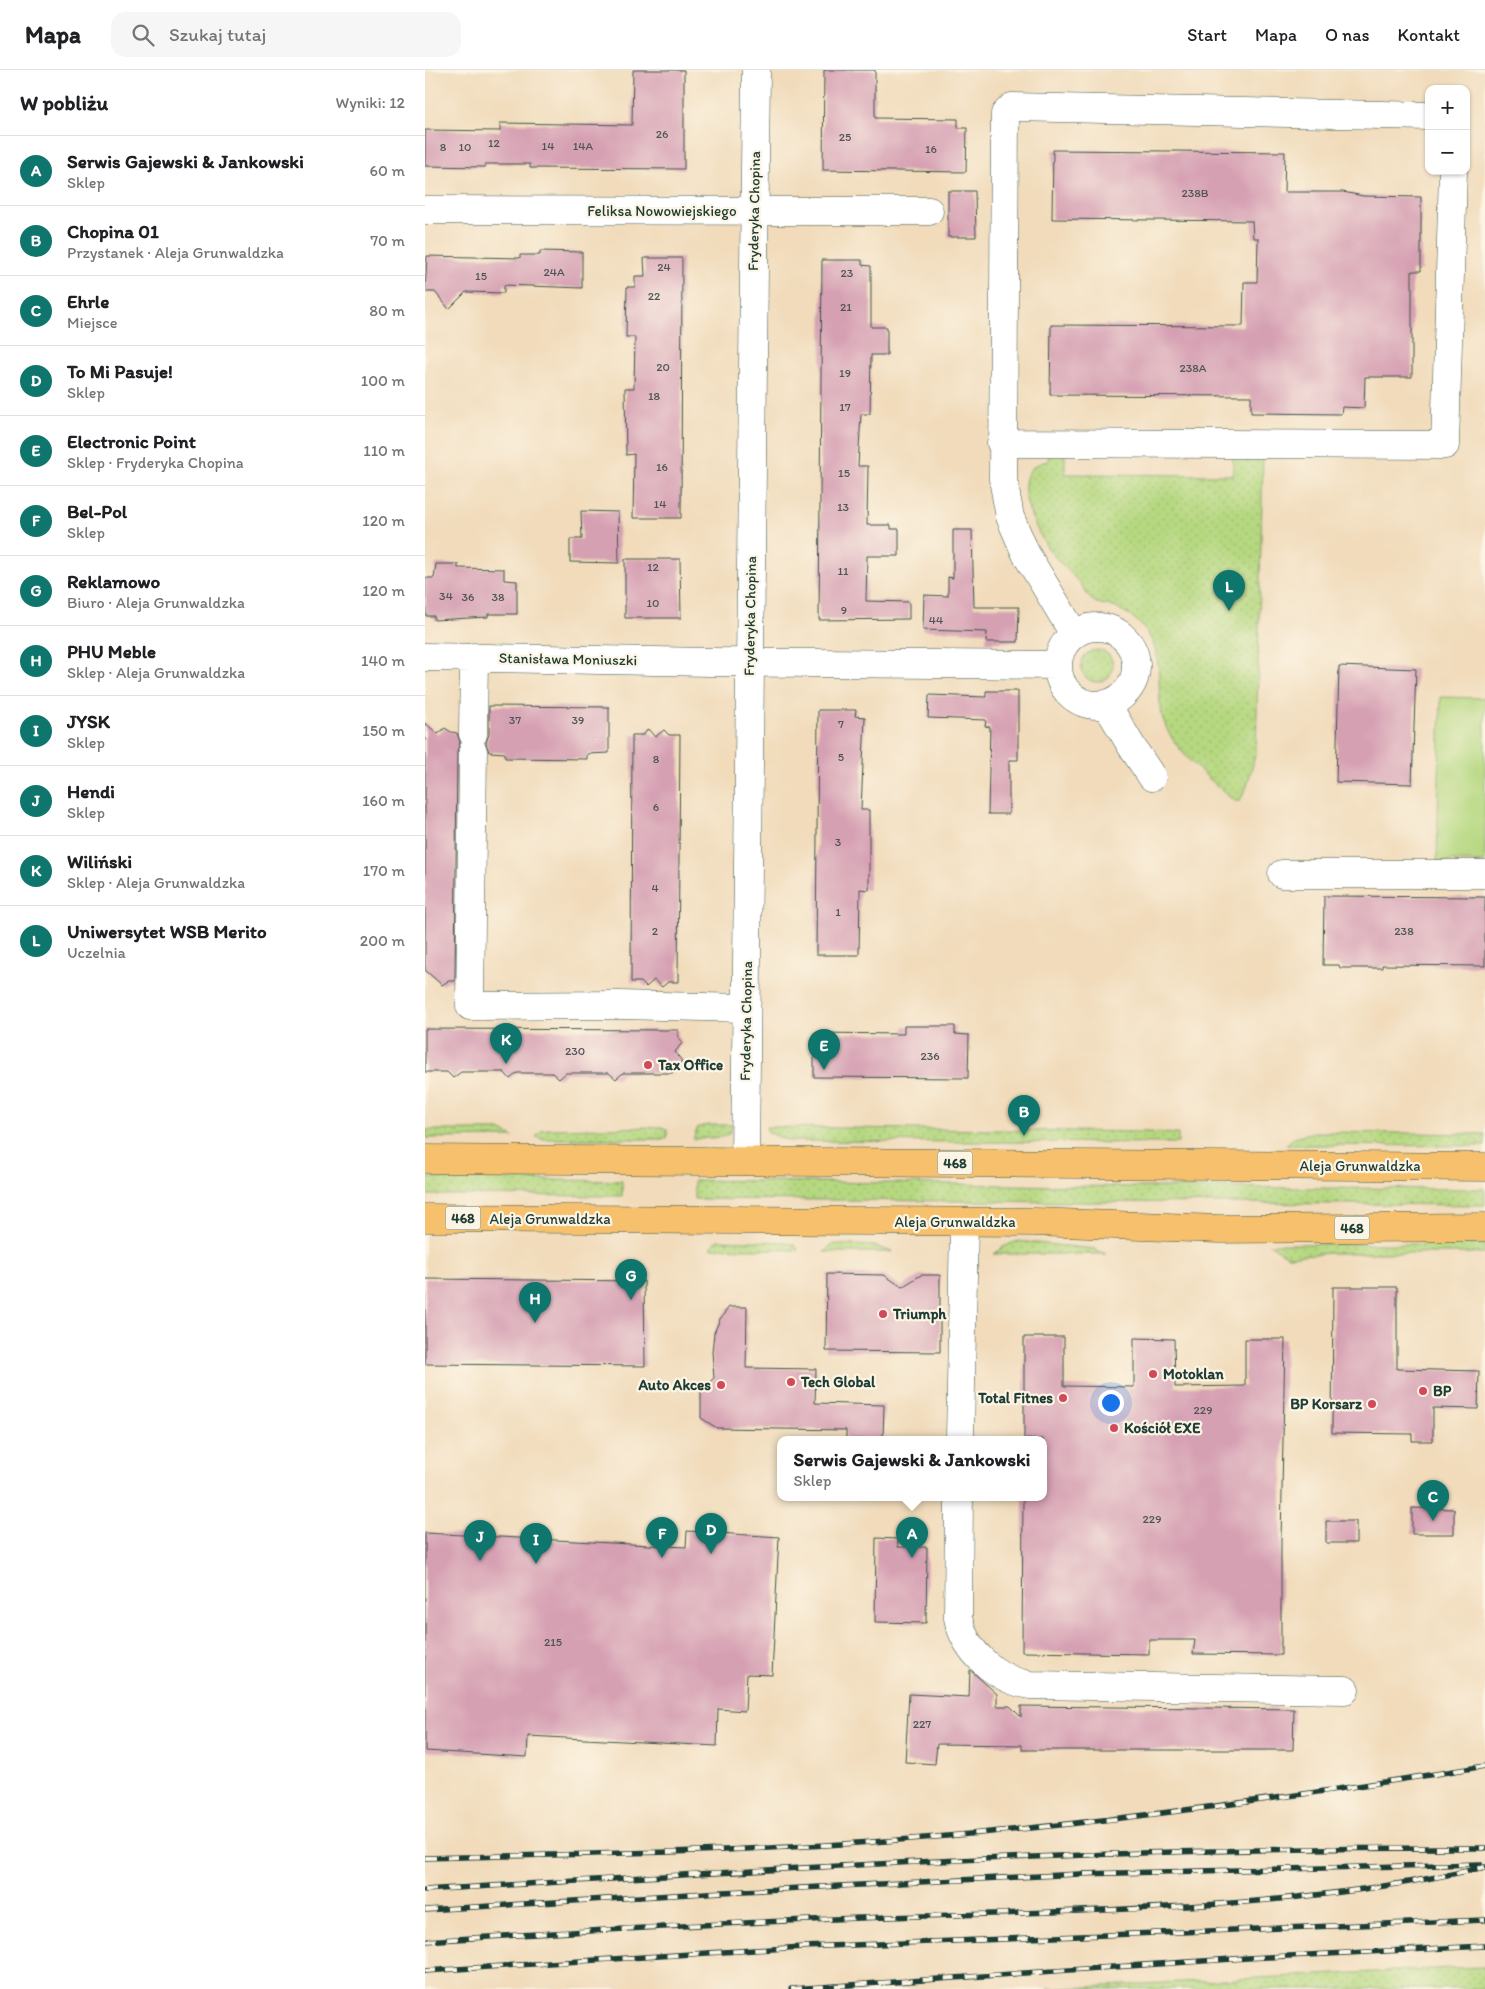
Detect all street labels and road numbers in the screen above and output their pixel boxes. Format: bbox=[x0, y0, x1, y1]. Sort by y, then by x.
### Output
street label: Fryderyka Chopina bbox=[744, 150, 764, 271]
street label: Feliksa Nowowiejskiego bbox=[587, 202, 737, 220]
street label: Fryderyka Chopina bbox=[740, 555, 760, 676]
street label: Stanisława Moniuszki bbox=[499, 649, 637, 669]
street label: Fryderyka Chopina bbox=[736, 960, 756, 1081]
road number: 468 bbox=[937, 1152, 973, 1174]
street label: Aleja Grunwaldzka bbox=[1299, 1157, 1421, 1175]
road number: 468 bbox=[445, 1206, 481, 1230]
street label: Aleja Grunwaldzka bbox=[489, 1210, 611, 1228]
street label: Aleja Grunwaldzka bbox=[894, 1213, 1016, 1231]
road number: 468 bbox=[1335, 1216, 1369, 1240]

